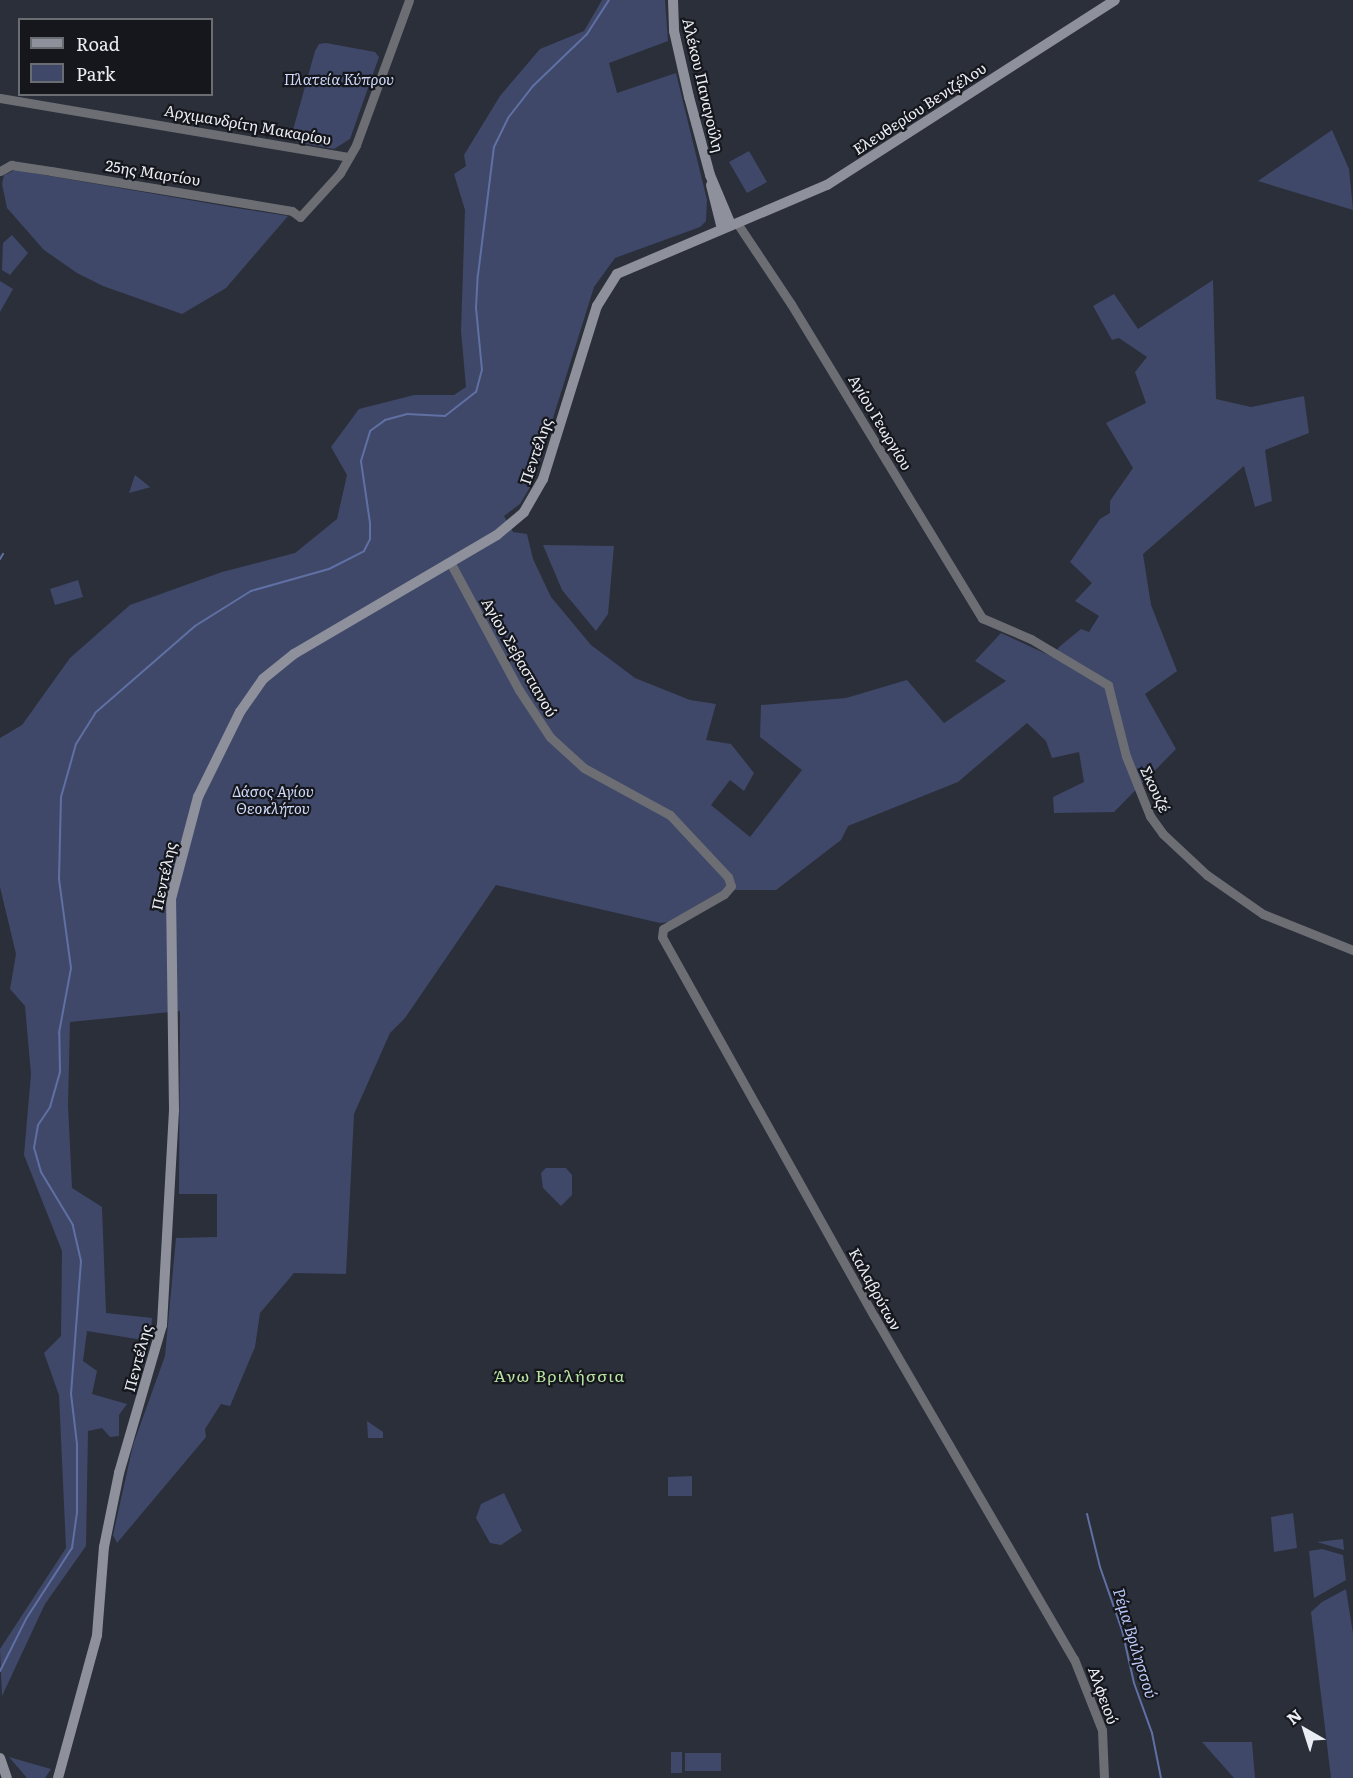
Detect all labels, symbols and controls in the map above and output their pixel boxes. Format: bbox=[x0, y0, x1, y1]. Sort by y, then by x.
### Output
street label: Αλέκου Παναγούλη bbox=[680, 16, 728, 154]
legend bbox=[18, 18, 213, 96]
text: Road bbox=[76, 30, 120, 57]
street label: Ελευθερίου Βενιζέλου bbox=[849, 58, 989, 158]
text: Park bbox=[76, 60, 115, 87]
park label: Πλατεία Κύπρου bbox=[284, 70, 394, 88]
street label: Αρχιμανδρίτη Μακαρίου bbox=[163, 100, 333, 148]
street label: 25ης Μαρτίου bbox=[104, 156, 202, 188]
street label: Αγίου Γεωργίου bbox=[845, 371, 917, 473]
street label: Πεντέλης bbox=[515, 415, 555, 487]
street label: Αγίου Σεβαστιανού bbox=[479, 594, 561, 720]
street label: Σκουζέ bbox=[1137, 763, 1175, 815]
park label: Δάσος Αγίου Θεοκλήτου bbox=[232, 781, 314, 816]
street label: Πεντέλης bbox=[147, 840, 179, 912]
street label: Καλαβρύτων bbox=[846, 1245, 906, 1333]
street label: Πεντέλης bbox=[119, 1322, 155, 1394]
district label: Άνω Βριλήσσια bbox=[494, 1365, 626, 1385]
water label: Ρέμα Βριλησσού bbox=[1110, 1585, 1162, 1701]
street label: Αλφειού bbox=[1085, 1664, 1123, 1726]
north arrow bbox=[1275, 1700, 1335, 1760]
text: N bbox=[1281, 1702, 1306, 1730]

